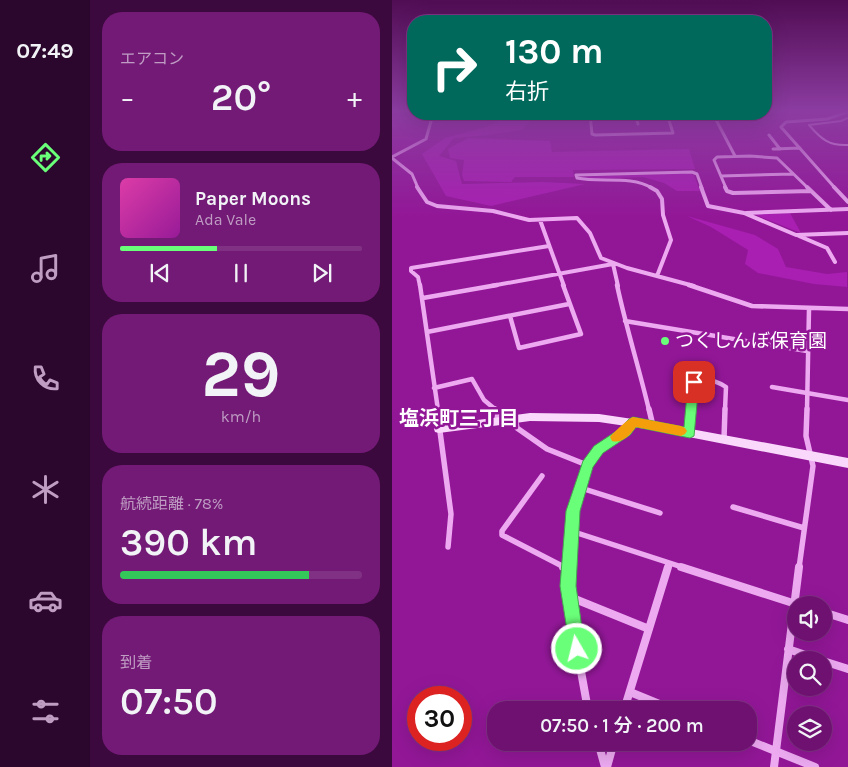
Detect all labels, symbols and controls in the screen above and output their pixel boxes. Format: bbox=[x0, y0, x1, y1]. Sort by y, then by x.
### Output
text: 130 m bbox=[505, 31, 603, 72]
icon: right bbox=[422, 35, 487, 100]
text: 07:49 bbox=[16, 38, 74, 64]
text: エアコン bbox=[120, 49, 184, 68]
text: 20° bbox=[211, 75, 271, 120]
text: 右折 bbox=[505, 79, 549, 105]
text: − bbox=[120, 81, 135, 114]
text: + bbox=[347, 81, 362, 114]
icon: directions bbox=[28, 140, 63, 175]
text: Paper Moons bbox=[195, 188, 311, 210]
text: Ada Vale bbox=[195, 210, 256, 229]
icon: music bbox=[28, 251, 63, 286]
icon: previous bbox=[146, 259, 174, 287]
icon: pause bbox=[227, 259, 255, 287]
icon: next bbox=[308, 259, 336, 287]
place label: つくしんぼ保育園 bbox=[675, 330, 827, 352]
marker: つくしんぼ保育園 bbox=[659, 335, 671, 347]
text: 29 bbox=[202, 336, 280, 412]
icon: phone bbox=[28, 361, 63, 396]
pin bbox=[673, 361, 715, 403]
icon: arrive bbox=[680, 368, 708, 396]
text: km/h bbox=[221, 407, 261, 426]
district label: 塩浜町三丁目 bbox=[399, 407, 519, 430]
icon: climate bbox=[28, 472, 63, 507]
text: 航続距離 · 78% bbox=[120, 494, 223, 513]
text: 390 km bbox=[120, 520, 257, 565]
icon: car bbox=[28, 583, 63, 618]
map controls bbox=[787, 596, 832, 751]
button: sound bbox=[787, 596, 832, 641]
position arrow bbox=[550, 622, 602, 674]
button: search bbox=[787, 651, 832, 696]
text: 到着 bbox=[120, 653, 152, 672]
text: 07:50 bbox=[120, 679, 218, 724]
speed limit sign: 30 bbox=[407, 686, 472, 751]
icon: filters bbox=[28, 694, 63, 729]
button: layers bbox=[787, 706, 832, 751]
text: 07:50 · 1 分 · 200 m bbox=[540, 715, 704, 737]

